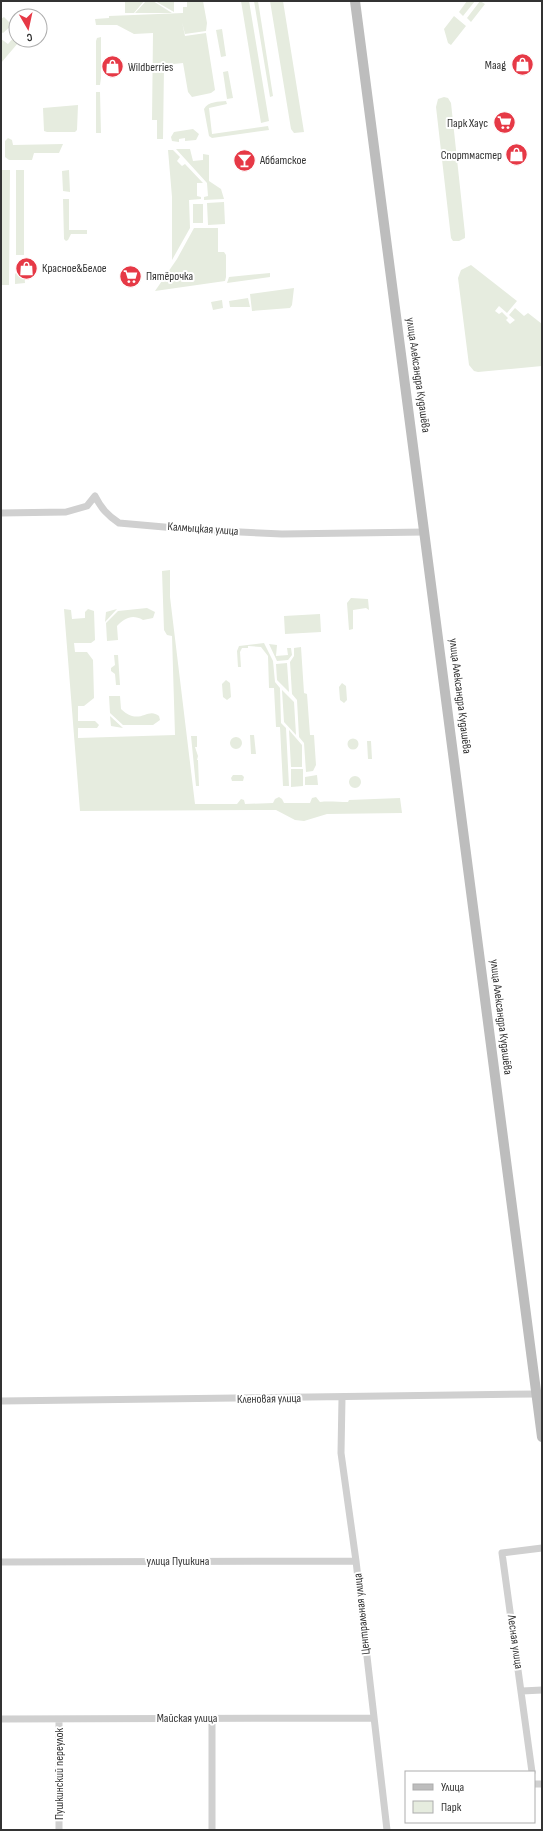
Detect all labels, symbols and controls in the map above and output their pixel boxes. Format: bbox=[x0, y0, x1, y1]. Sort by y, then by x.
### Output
north arrow bbox=[8, 8, 48, 48]
text: С bbox=[25, 31, 33, 44]
shop icon: Maag bbox=[509, 52, 535, 78]
shop icon: Wildberries bbox=[99, 54, 125, 80]
place label: Maag bbox=[485, 58, 506, 73]
place label: Wildberries bbox=[128, 60, 173, 75]
supermarket icon: Парк Хаус bbox=[491, 110, 517, 136]
place label: Парк Хаус bbox=[447, 116, 488, 131]
shop icon: Спортмастер bbox=[504, 142, 530, 168]
bar icon: Аббатское bbox=[231, 147, 257, 173]
place label: Спортмастер bbox=[441, 148, 502, 163]
place label: Аббатское bbox=[259, 153, 306, 168]
shop icon: Красное&Белое bbox=[14, 255, 40, 281]
place label: Красное&Белое bbox=[42, 261, 107, 276]
supermarket icon: Пятёрочка bbox=[117, 263, 143, 289]
place label: Пятёрочка bbox=[146, 269, 194, 284]
street label: улица Александра Кудашёва bbox=[402, 316, 434, 434]
street label: Калмыцкая улица bbox=[167, 519, 239, 539]
street label: улица Александра Кудашёва bbox=[445, 637, 475, 755]
street label: улица Александра Кудашёва bbox=[486, 958, 516, 1076]
street label: Кленовая улица bbox=[237, 1391, 302, 1407]
street label: улица Пушкина bbox=[147, 1554, 210, 1569]
street label: Центральная улица bbox=[350, 1572, 374, 1655]
street label: Лесная улица bbox=[504, 1613, 526, 1670]
street label: Майская улица bbox=[157, 1711, 218, 1726]
street label: Пушкинский переулок bbox=[52, 1727, 67, 1820]
legend bbox=[405, 1771, 535, 1823]
text: Улица bbox=[441, 1780, 465, 1795]
text: Парк bbox=[441, 1800, 462, 1815]

